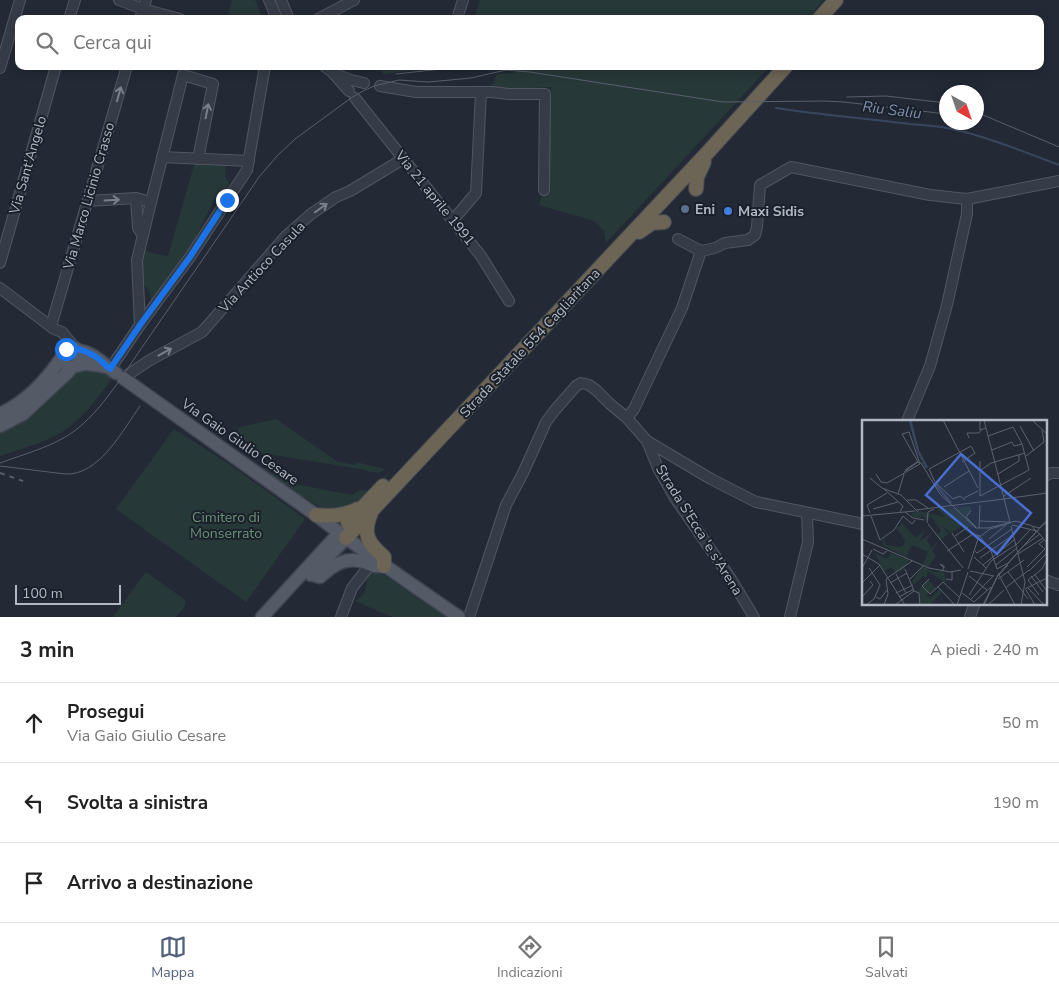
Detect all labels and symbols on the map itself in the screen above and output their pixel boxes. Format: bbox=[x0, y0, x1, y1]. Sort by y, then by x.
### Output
north arrow bbox=[939, 85, 984, 130]
one-way arrow bbox=[114, 87, 124, 103]
water label: Riu Saliu bbox=[861, 96, 923, 124]
one-way arrow bbox=[203, 103, 213, 119]
street label: Via Sant'Angelo bbox=[5, 113, 51, 217]
street label: Via Marco Licinio Crasso bbox=[59, 120, 119, 273]
street label: Via 21 aprile 1991 bbox=[390, 146, 479, 249]
route end bbox=[216, 189, 239, 212]
one-way arrow bbox=[104, 195, 120, 204]
place label: Eni bbox=[695, 200, 715, 219]
place label: Maxi Sidis bbox=[738, 202, 804, 221]
one-way arrow bbox=[314, 203, 328, 213]
marker: Eni bbox=[679, 203, 691, 215]
marker: Maxi Sidis bbox=[722, 205, 734, 217]
street label: Via Antioco Casula bbox=[214, 217, 309, 318]
street label: Strada Statale 554 Cagliaritana bbox=[456, 264, 604, 422]
route start bbox=[55, 338, 78, 361]
one-way arrow bbox=[157, 347, 171, 357]
street label: Via Gaio Giulio Cesare bbox=[177, 394, 302, 490]
inset map bbox=[862, 420, 1046, 604]
street label: Strada S'Ecca 'e s'Arena bbox=[651, 461, 747, 599]
park label: Cimitero di Monserrato bbox=[190, 508, 262, 543]
scale bar bbox=[15, 582, 121, 605]

